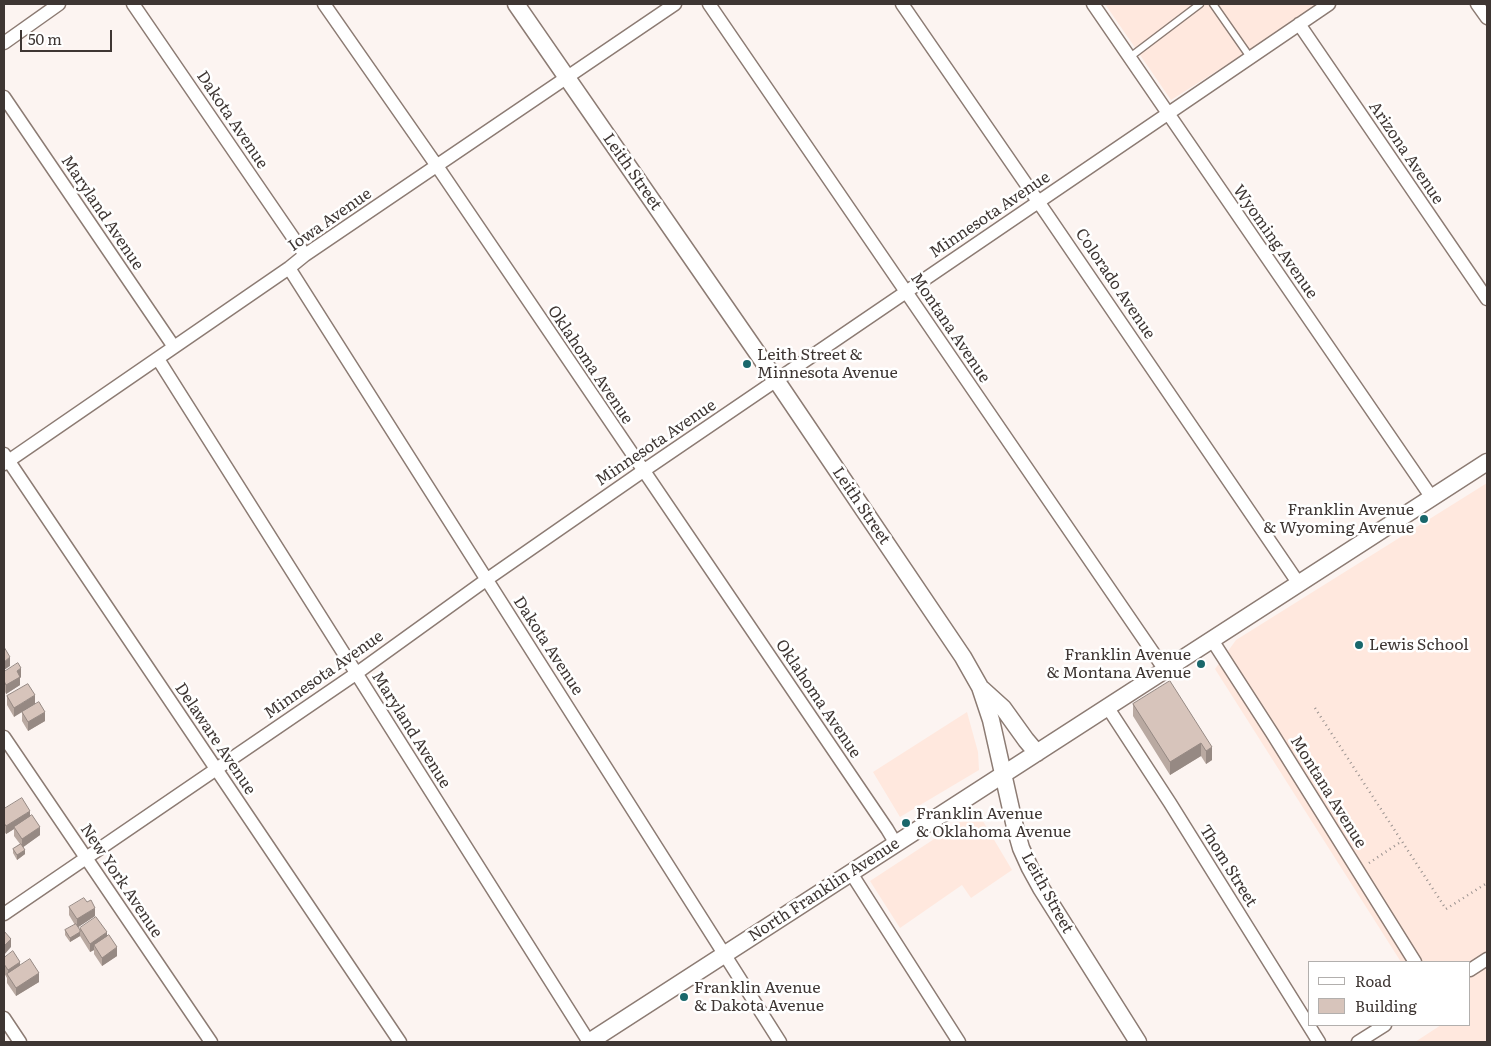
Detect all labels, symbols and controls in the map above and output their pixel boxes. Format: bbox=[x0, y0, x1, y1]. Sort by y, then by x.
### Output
scale bar bbox=[22, 20, 115, 52]
text: 50 m bbox=[28, 27, 62, 50]
street label: Dakota Avenue bbox=[192, 67, 272, 173]
street label: Arizona Avenue bbox=[1365, 98, 1447, 208]
street label: Leith Street bbox=[598, 130, 666, 214]
street label: Maryland Avenue bbox=[57, 152, 147, 274]
street label: Minnesota Avenue bbox=[926, 168, 1054, 262]
street label: Wyoming Avenue bbox=[1229, 181, 1321, 303]
street label: Iowa Avenue bbox=[285, 184, 375, 256]
street label: Colorado Avenue bbox=[1071, 225, 1159, 343]
street label: Montana Avenue bbox=[906, 269, 994, 387]
street label: Oklahoma Avenue bbox=[543, 302, 637, 428]
place label: Leith Street & Minnesota Avenue bbox=[757, 345, 898, 383]
marker: Leith Street & Minnesota Avenue bbox=[741, 358, 753, 370]
street label: Minnesota Avenue bbox=[592, 396, 720, 490]
street label: Leith Street bbox=[828, 464, 894, 548]
place label: Franklin Avenue & Wyoming Avenue bbox=[1263, 500, 1414, 538]
marker: Franklin Avenue & Wyoming Avenue bbox=[1418, 513, 1430, 525]
street label: Dakota Avenue bbox=[509, 593, 587, 699]
street label: Minnesota Avenue bbox=[261, 627, 387, 723]
place label: Lewis School bbox=[1369, 635, 1469, 655]
street label: Oklahoma Avenue bbox=[771, 636, 865, 762]
marker: Lewis School bbox=[1353, 639, 1365, 651]
place label: Franklin Avenue & Montana Avenue bbox=[1046, 645, 1191, 683]
marker: Franklin Avenue & Montana Avenue bbox=[1195, 658, 1207, 670]
street label: Maryland Avenue bbox=[367, 668, 455, 792]
street label: Delaware Avenue bbox=[170, 679, 260, 799]
street label: Montana Avenue bbox=[1286, 732, 1370, 852]
place label: Franklin Avenue & Oklahoma Avenue bbox=[916, 804, 1071, 842]
marker: Franklin Avenue & Oklahoma Avenue bbox=[900, 817, 912, 829]
street label: New York Avenue bbox=[76, 820, 166, 942]
street label: Thom Street bbox=[1195, 821, 1261, 911]
street label: North Franklin Avenue bbox=[745, 834, 903, 946]
street label: Leith Street bbox=[1017, 849, 1077, 937]
legend bbox=[1308, 961, 1471, 1026]
text: Road bbox=[1355, 969, 1391, 992]
place label: Franklin Avenue & Dakota Avenue bbox=[694, 978, 824, 1016]
marker: Franklin Avenue & Dakota Avenue bbox=[678, 991, 690, 1003]
text: Building bbox=[1355, 994, 1417, 1017]

